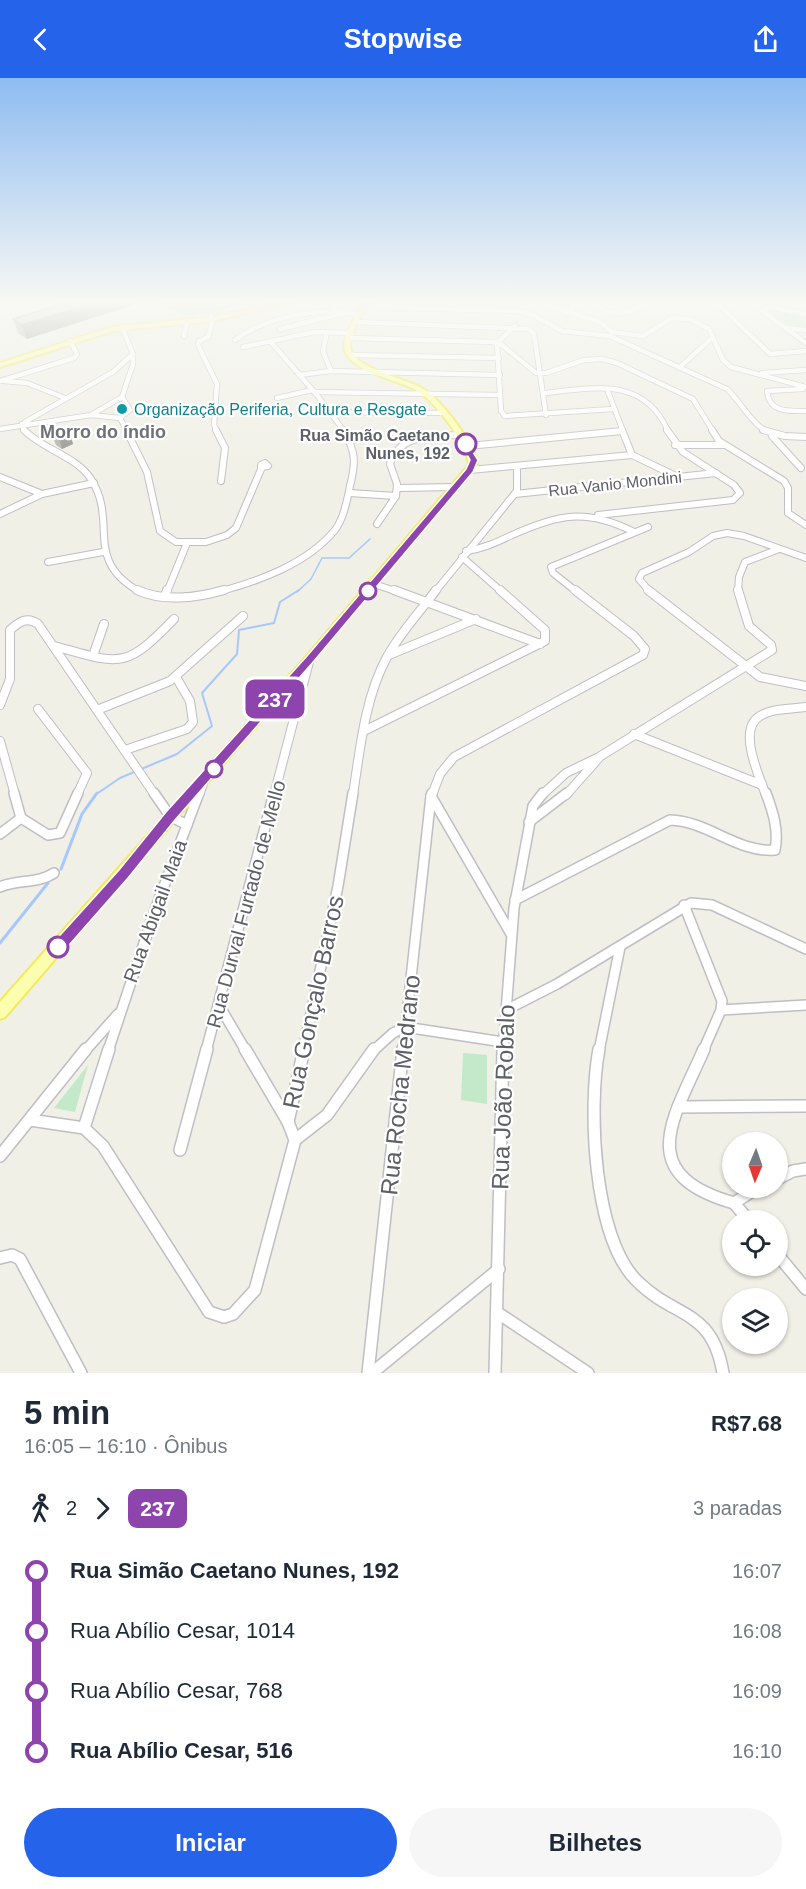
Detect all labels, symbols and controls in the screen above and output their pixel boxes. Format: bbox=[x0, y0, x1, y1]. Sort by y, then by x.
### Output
icon: back bbox=[24, 23, 57, 56]
icon: share bbox=[749, 23, 782, 56]
text: Stopwise bbox=[344, 24, 462, 54]
place label: Organização Periferia, Cultura e Resgate bbox=[134, 401, 427, 418]
marker: Organização Periferia, Cultura e Resgate bbox=[115, 402, 129, 416]
district label: Morro do índio bbox=[40, 422, 166, 442]
place label: Rua Simão Caetano Nunes, 192 bbox=[300, 427, 450, 462]
marker: Rua Simão Caetano Nunes, 192 bbox=[455, 433, 477, 455]
street label: Rua Vanio Mondini bbox=[547, 469, 683, 499]
unlabelled marker bbox=[359, 582, 377, 600]
line badge: 237 bbox=[240, 680, 310, 718]
text: 237 bbox=[257, 688, 293, 711]
unlabelled marker bbox=[205, 760, 223, 778]
street label: Rua Durval Furtado de Mello bbox=[202, 778, 290, 1030]
street label: Rua Abigail Maia bbox=[119, 836, 191, 985]
street label: Rua Gonçalo Barros bbox=[277, 893, 349, 1111]
unlabelled marker bbox=[47, 936, 69, 958]
street label: Rua Rocha Medrano bbox=[375, 973, 425, 1197]
street label: Rua João Robalo bbox=[486, 1004, 520, 1190]
north arrow bbox=[722, 1132, 788, 1198]
map controls bbox=[722, 1132, 788, 1354]
button: locate bbox=[722, 1210, 788, 1276]
button: layers bbox=[722, 1288, 788, 1354]
text: 5 min bbox=[24, 1394, 110, 1431]
text: R$7.68 bbox=[711, 1411, 782, 1436]
text: 16:05 – 16:10 · Ônibus bbox=[24, 1435, 227, 1457]
icon: walk bbox=[24, 1492, 57, 1525]
icon: forward bbox=[86, 1492, 119, 1525]
text: 2 bbox=[66, 1497, 77, 1519]
text: 237 bbox=[140, 1497, 175, 1520]
text: 3 paradas bbox=[693, 1497, 782, 1519]
text: Rua Simão Caetano Nunes, 192 bbox=[70, 1558, 399, 1583]
text: 16:07 bbox=[732, 1560, 782, 1582]
text: Rua Abílio Cesar, 1014 bbox=[70, 1618, 295, 1643]
text: 16:08 bbox=[732, 1620, 782, 1642]
text: Rua Abílio Cesar, 768 bbox=[70, 1678, 283, 1703]
text: 16:09 bbox=[732, 1680, 782, 1702]
text: Rua Abílio Cesar, 516 bbox=[70, 1738, 293, 1763]
text: 16:10 bbox=[732, 1740, 782, 1762]
button: Iniciar bbox=[24, 1808, 397, 1877]
button: Bilhetes bbox=[409, 1808, 782, 1877]

